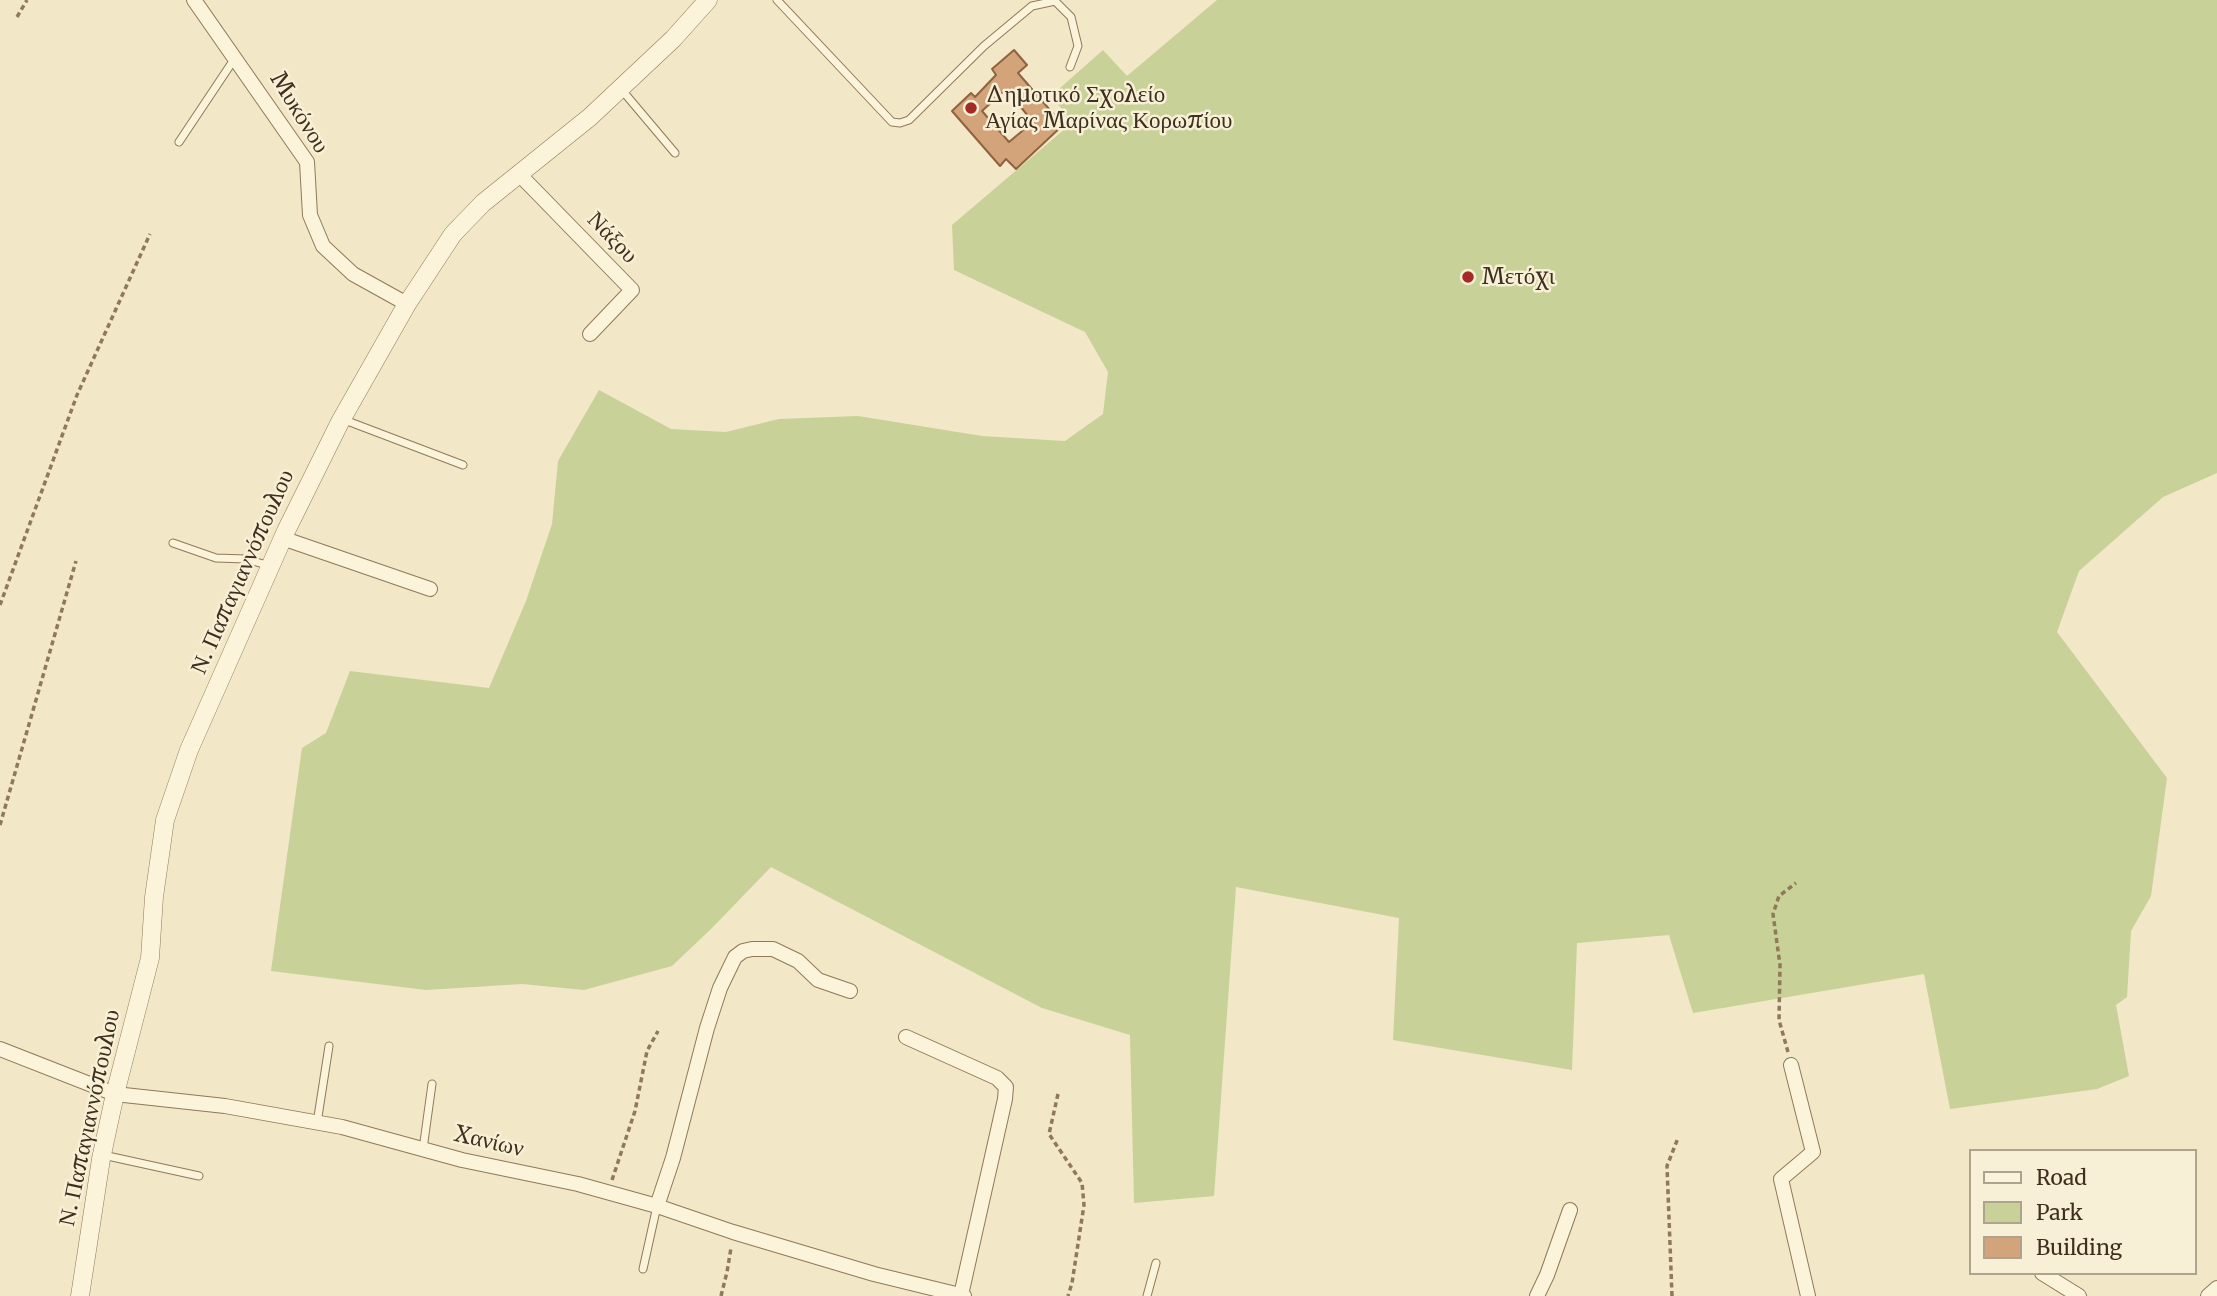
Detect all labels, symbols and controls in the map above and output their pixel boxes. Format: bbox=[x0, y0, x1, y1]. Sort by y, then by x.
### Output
street label: Μυκόνου bbox=[263, 68, 335, 158]
place label: Δημοτικό Σχολείο Αγίας Μαρίνας Κορωπίου bbox=[985, 81, 1232, 135]
marker: Δημοτικό Σχολείο Αγίας Μαρίνας Κορωπίου bbox=[963, 100, 979, 116]
street label: Νάξου bbox=[581, 206, 643, 270]
place label: Μετόχι bbox=[1482, 263, 1555, 291]
marker: Μετόχι bbox=[1460, 269, 1476, 285]
street label: Ν. Παπαγιαννόπουλου bbox=[185, 466, 301, 678]
street label: Ν. Παπαγιαννόπουλου bbox=[54, 1007, 126, 1229]
street label: Χανίων bbox=[451, 1121, 527, 1163]
legend bbox=[1968, 1149, 2196, 1275]
text: Road bbox=[2036, 1164, 2087, 1191]
text: Park bbox=[2036, 1199, 2083, 1226]
text: Building bbox=[2036, 1234, 2122, 1261]

